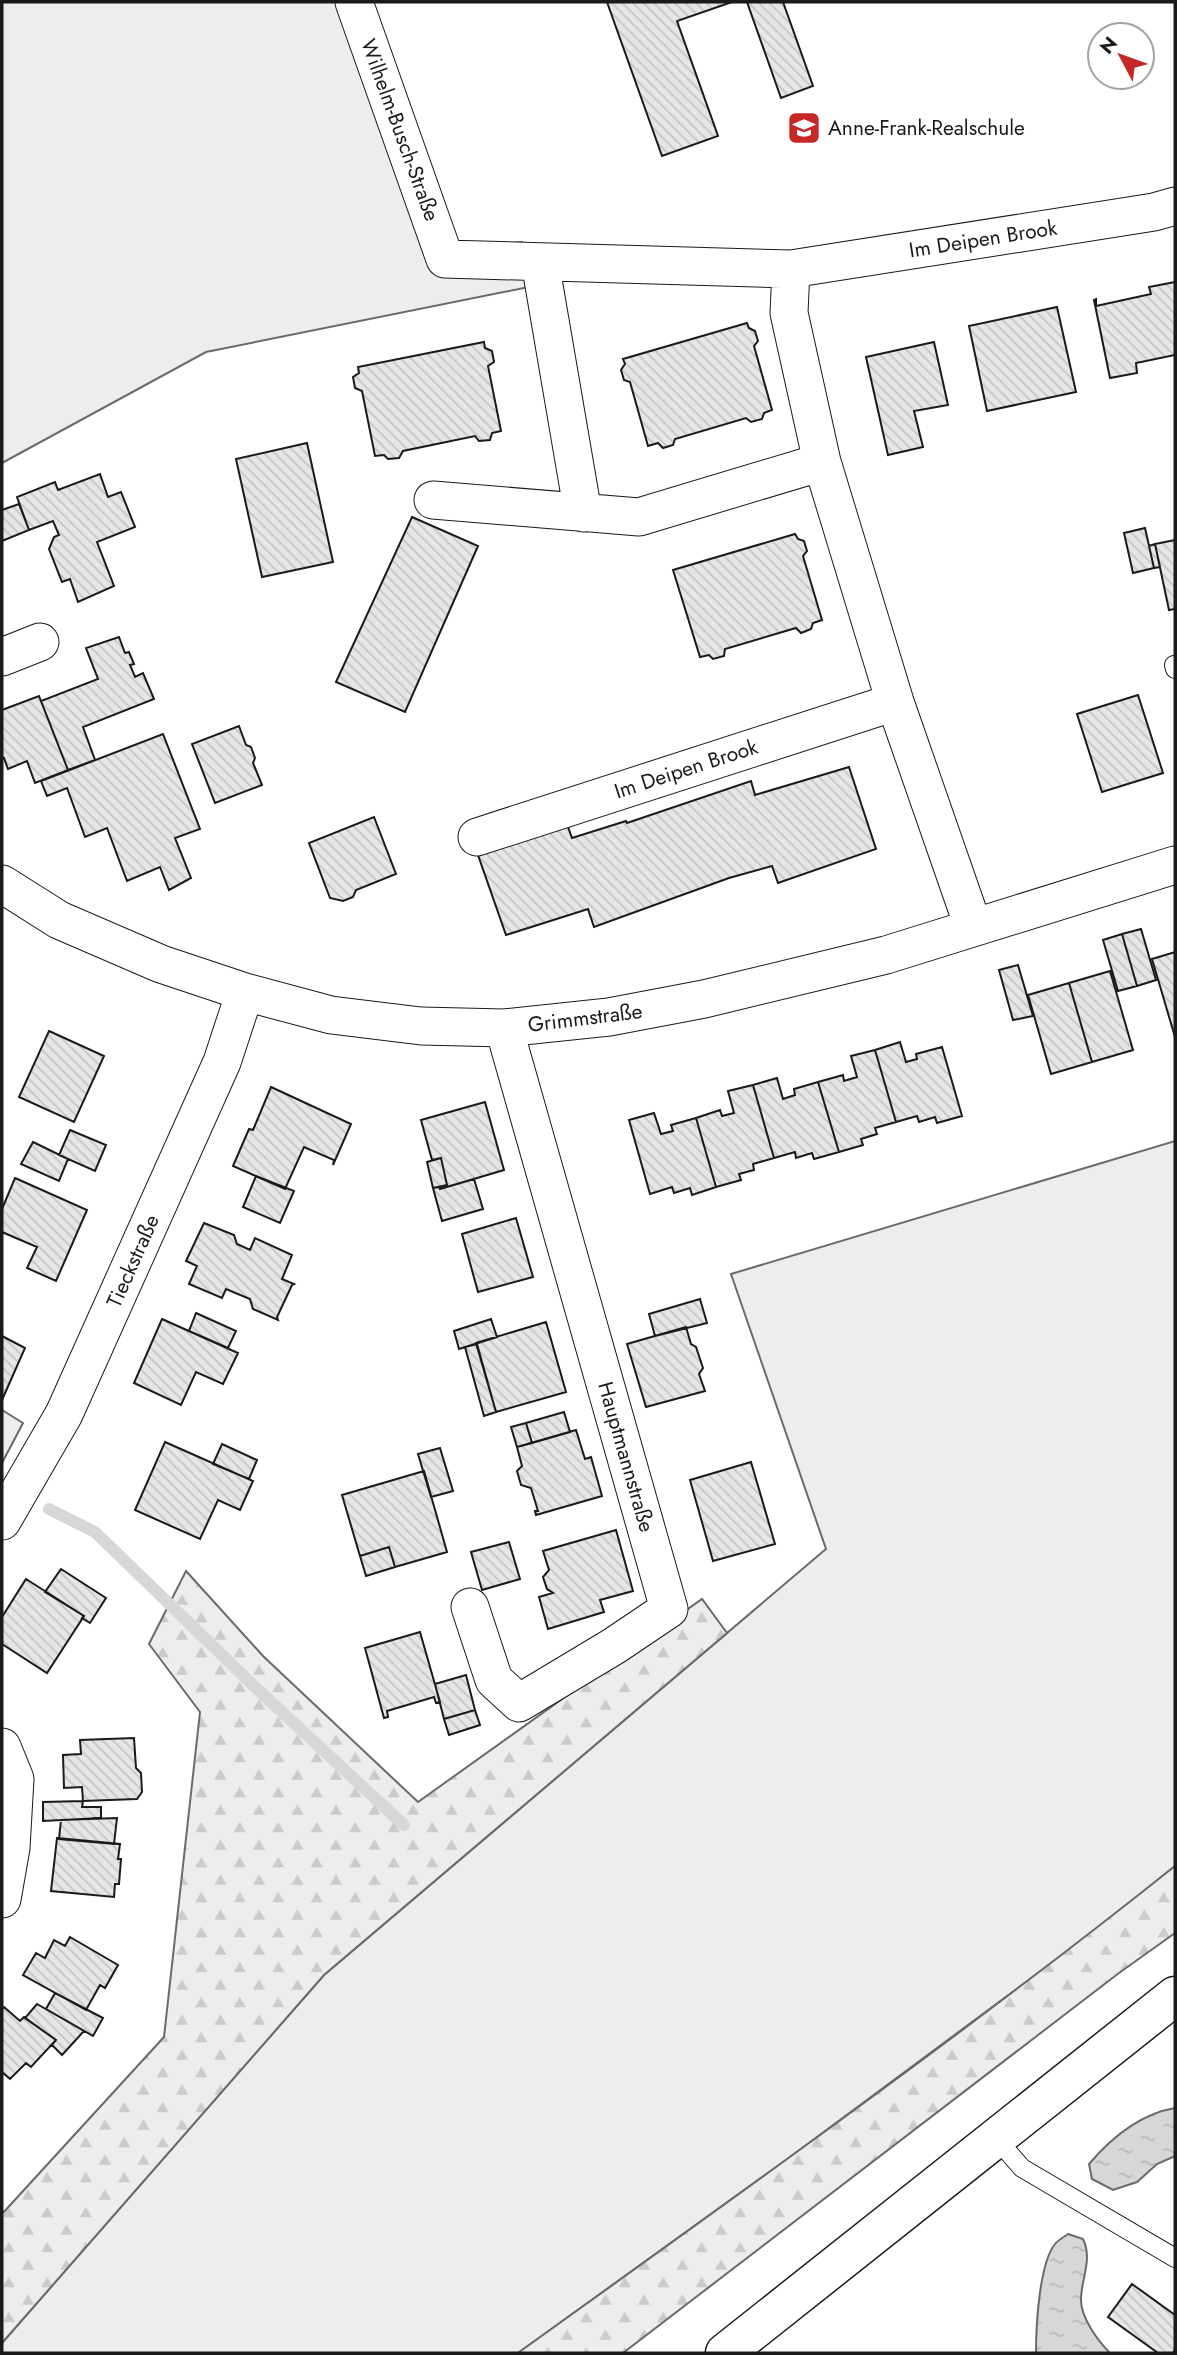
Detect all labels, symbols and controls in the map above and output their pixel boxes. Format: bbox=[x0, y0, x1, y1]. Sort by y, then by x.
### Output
north arrow bbox=[1086, 21, 1156, 91]
text: N bbox=[1093, 31, 1124, 60]
street label: Wilhelm-Busch-Straße bbox=[353, 35, 447, 225]
school or university icon: Anne-Frank-Realschule bbox=[785, 109, 823, 147]
place label: Anne-Frank-Realschule bbox=[828, 113, 1025, 143]
street label: Im Deipen Brook bbox=[907, 212, 1060, 265]
street label: Im Deipen Brook bbox=[610, 731, 762, 806]
street label: Grimmstraße bbox=[526, 996, 644, 1040]
street label: Tieckstraße bbox=[99, 1210, 167, 1312]
street label: Hauptmannstraße bbox=[590, 1378, 662, 1536]

